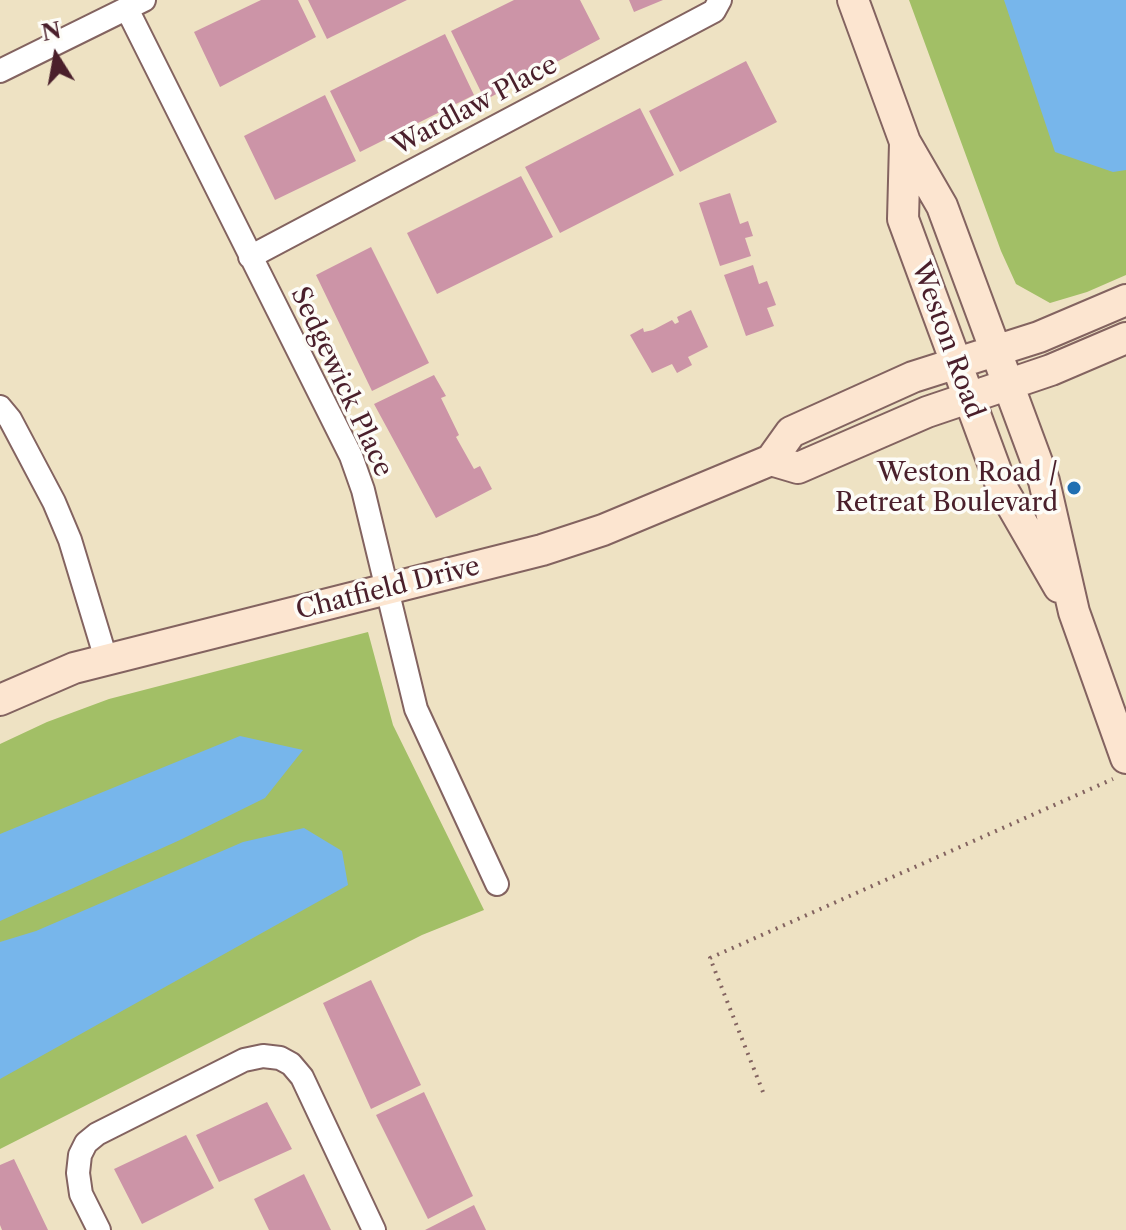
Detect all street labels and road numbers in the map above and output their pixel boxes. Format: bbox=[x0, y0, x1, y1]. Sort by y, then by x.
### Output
street label: Wardlaw Place bbox=[387, 49, 563, 163]
street label: Weston Road bbox=[904, 257, 990, 423]
street label: Sedgewick Place bbox=[283, 282, 399, 482]
street label: Chatfield Drive bbox=[293, 551, 483, 627]

